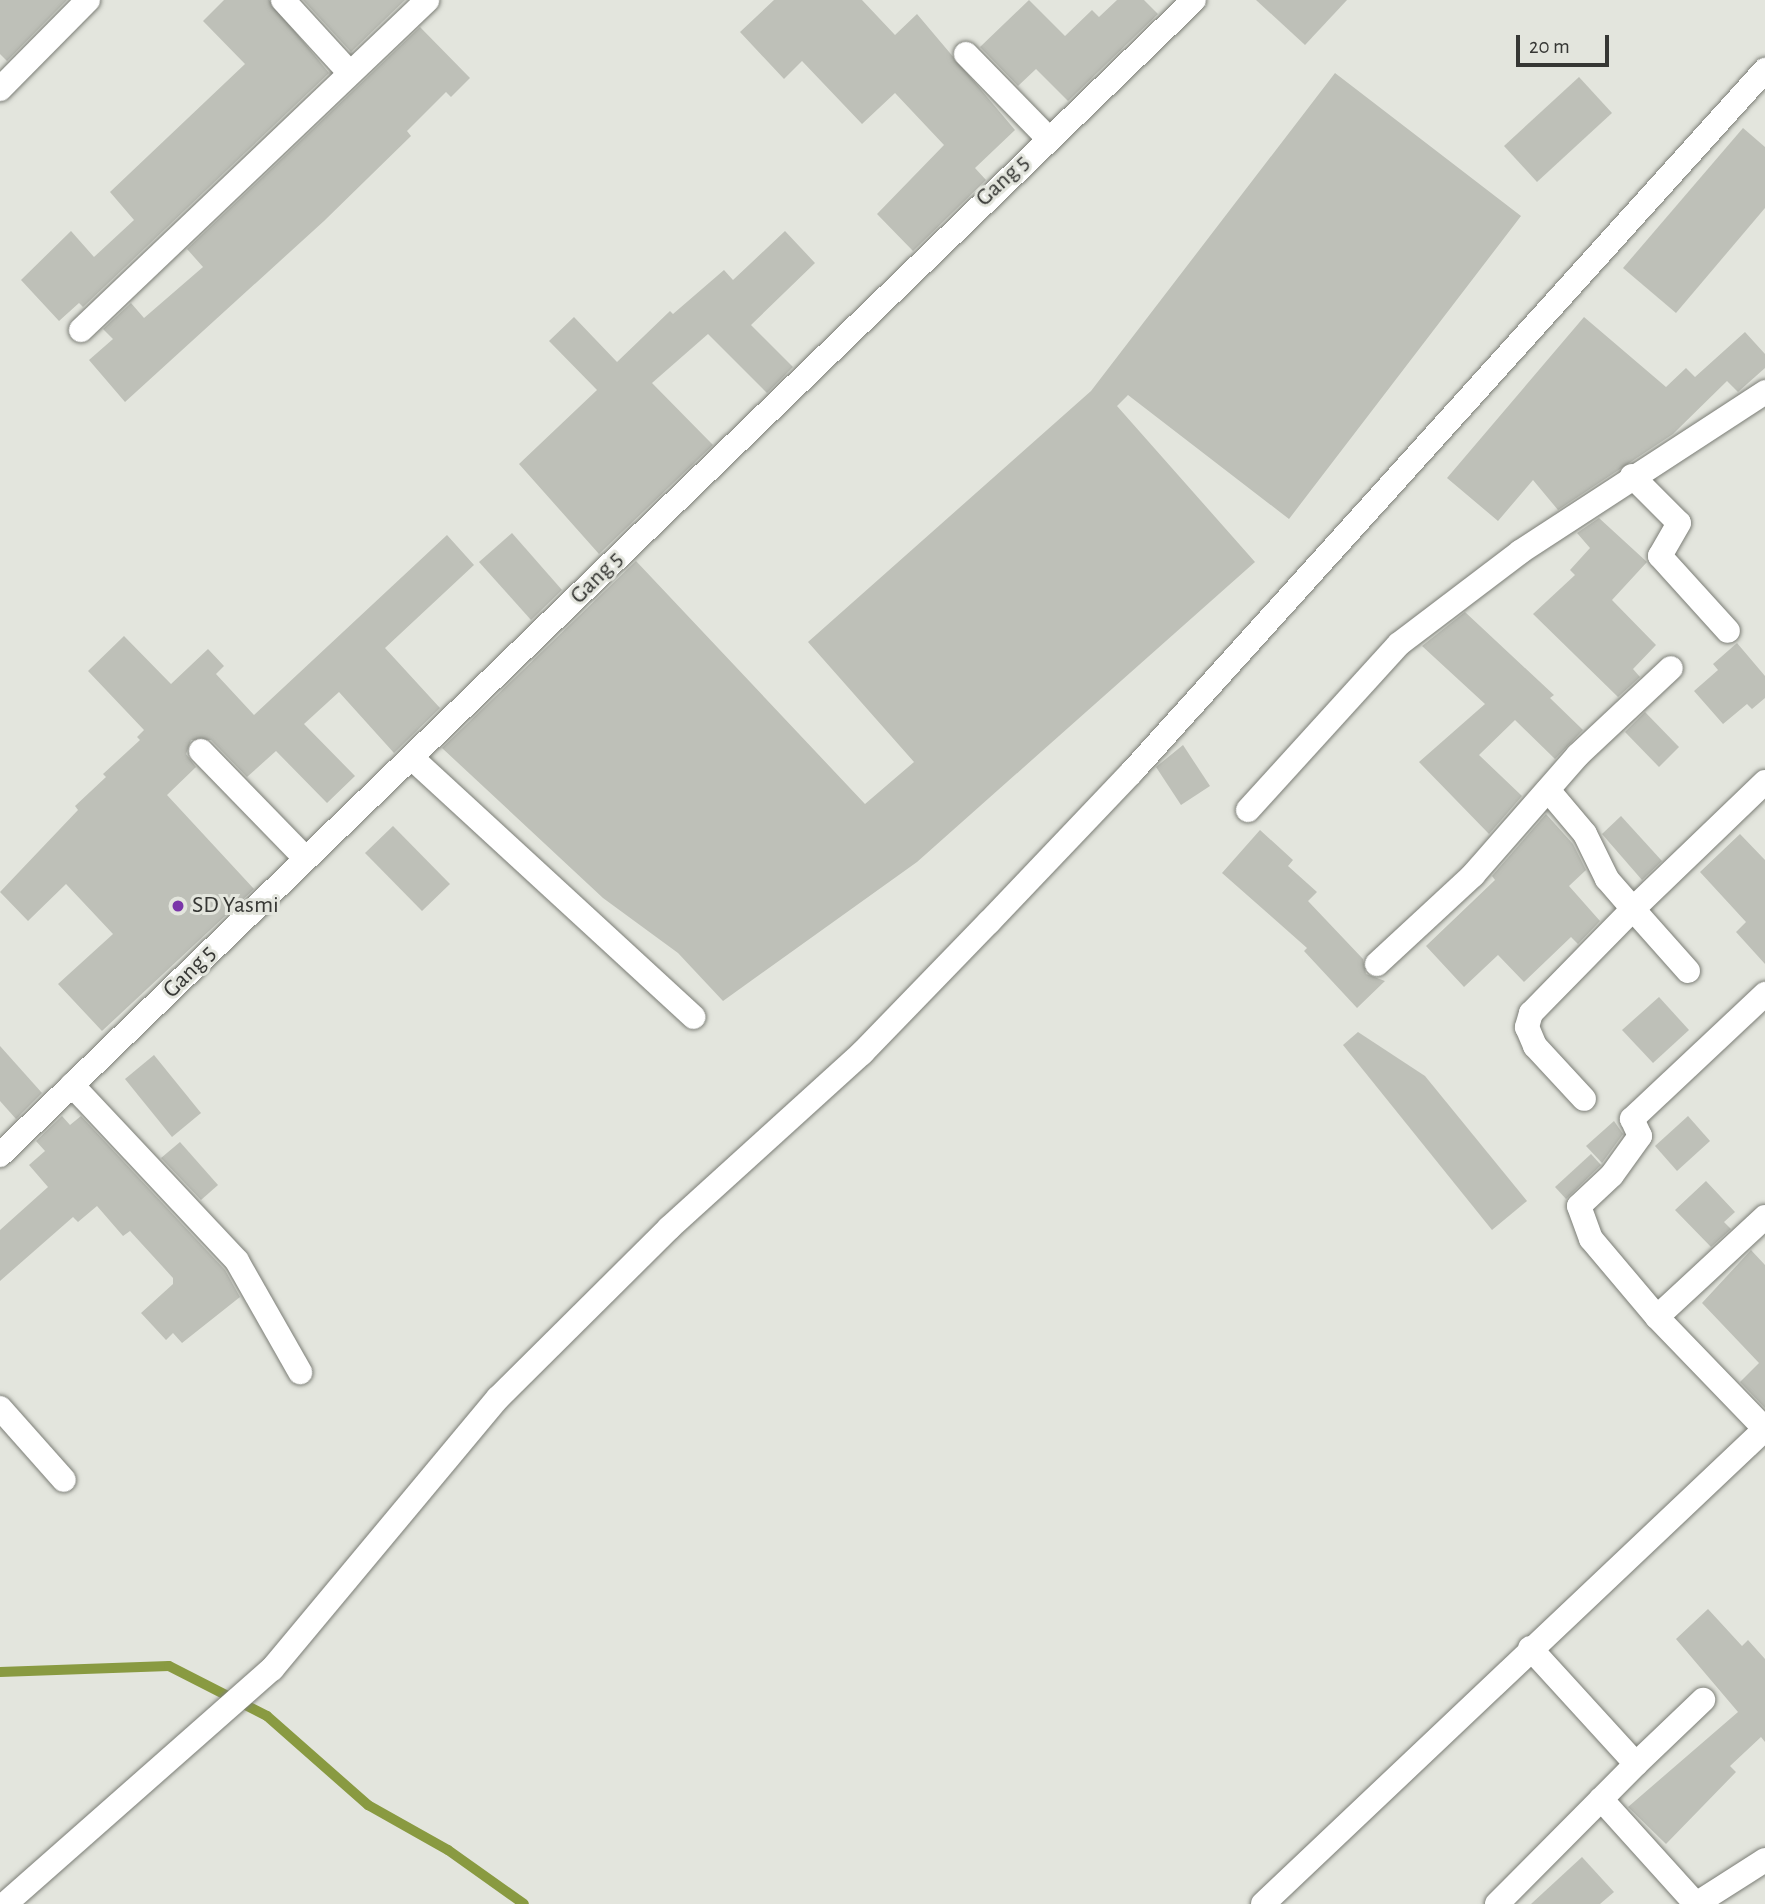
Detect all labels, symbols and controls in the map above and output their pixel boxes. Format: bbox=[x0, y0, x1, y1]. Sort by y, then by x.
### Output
scale bar bbox=[1520, 21, 1613, 65]
text: 20 m bbox=[1529, 36, 1570, 57]
street label: Gang 5 bbox=[970, 149, 1036, 213]
street label: Gang 5 bbox=[565, 546, 629, 610]
place label: SD Yasmi bbox=[192, 892, 279, 920]
marker: SD Yasmi bbox=[170, 898, 186, 914]
street label: Gang 5 bbox=[158, 940, 222, 1004]

